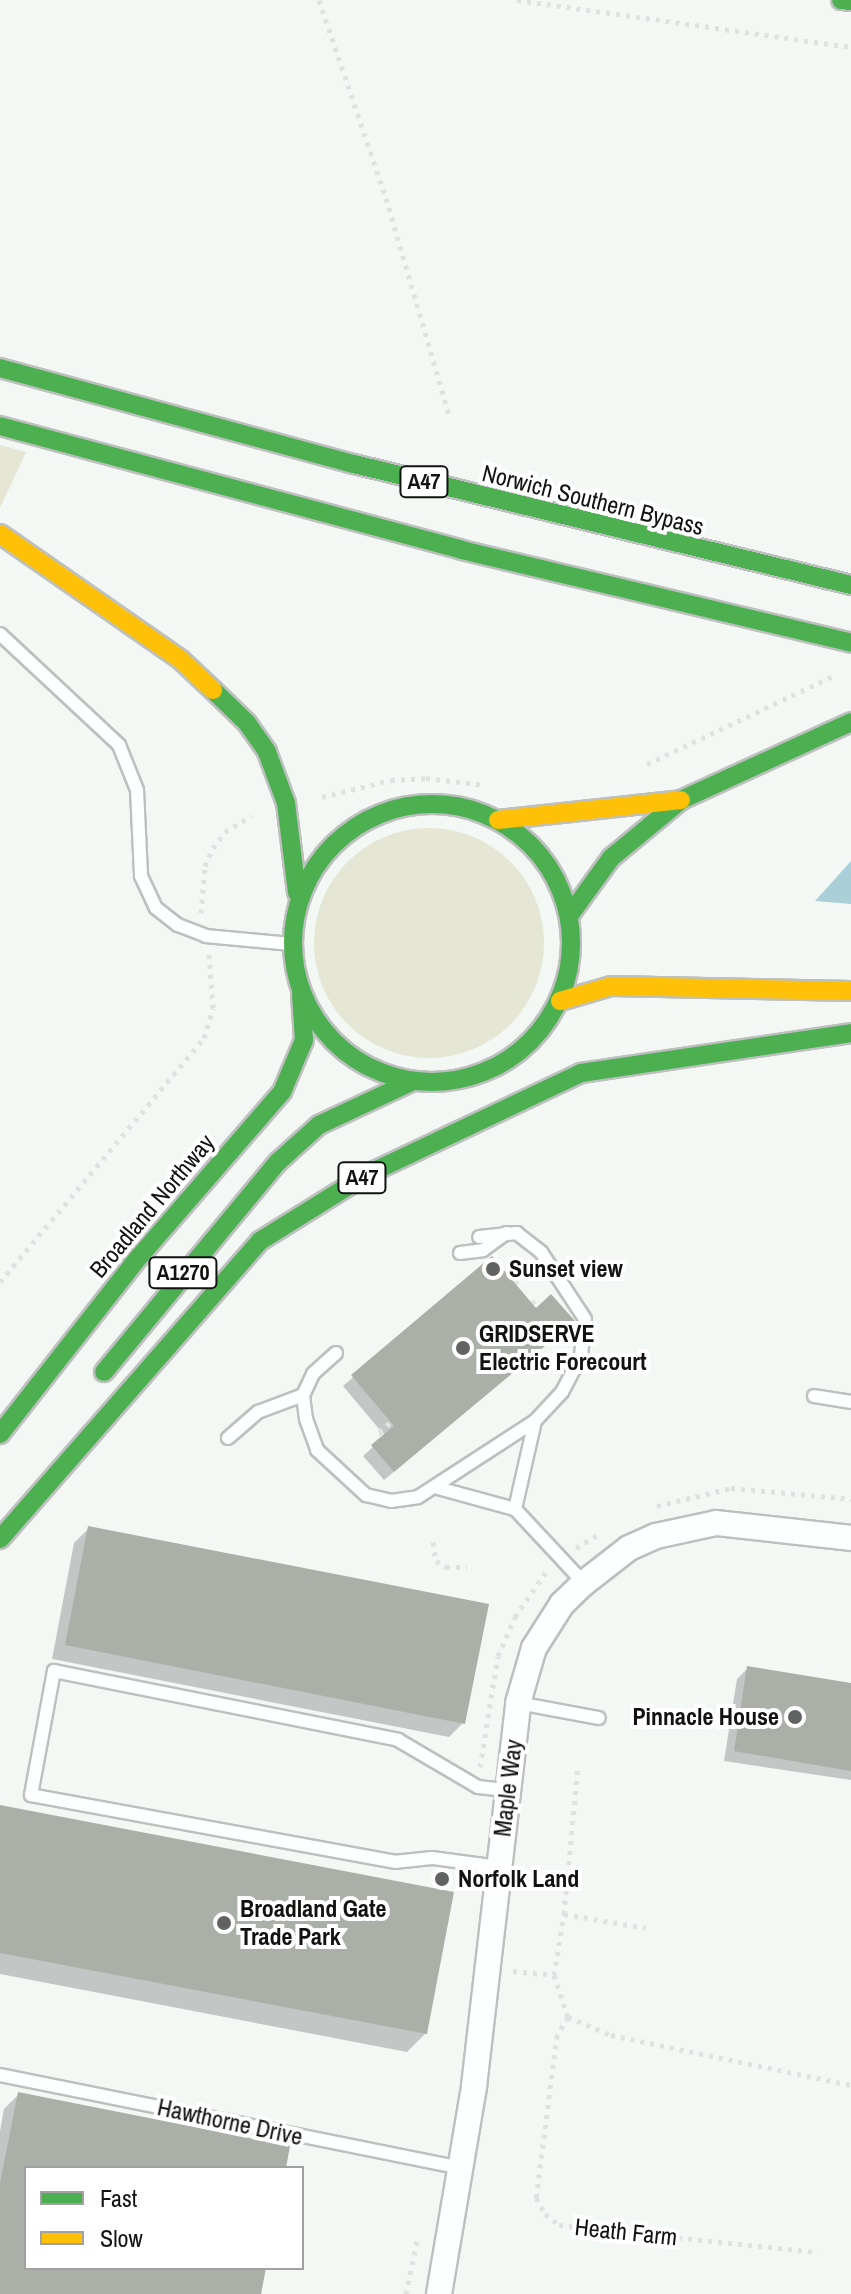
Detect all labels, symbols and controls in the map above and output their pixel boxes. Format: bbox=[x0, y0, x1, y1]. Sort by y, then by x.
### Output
street label: Norwich Southern Bypass bbox=[479, 459, 707, 541]
road number: A47 bbox=[398, 464, 450, 500]
street label: Broadland Northway bbox=[84, 1128, 220, 1284]
road number: A47 bbox=[336, 1160, 388, 1196]
road number: A1270 bbox=[147, 1255, 219, 1291]
place label: Sunset view bbox=[509, 1255, 623, 1283]
marker: Sunset view bbox=[484, 1260, 502, 1278]
place label: GRIDSERVE Electric Forecourt bbox=[479, 1320, 646, 1376]
marker: GRIDSERVE Electric Forecourt bbox=[454, 1339, 472, 1357]
place label: Pinnacle House bbox=[632, 1703, 779, 1731]
marker: Pinnacle House bbox=[786, 1708, 804, 1726]
street label: Maple Way bbox=[488, 1738, 528, 1838]
place label: Norfolk Land bbox=[458, 1865, 579, 1893]
marker: Norfolk Land bbox=[433, 1870, 451, 1888]
place label: Broadland Gate Trade Park bbox=[240, 1895, 387, 1951]
marker: Broadland Gate Trade Park bbox=[215, 1914, 233, 1932]
street label: Hawthorne Drive bbox=[155, 2093, 305, 2151]
legend bbox=[24, 2166, 304, 2270]
text: Fast bbox=[100, 2182, 137, 2214]
street label: Heath Farm bbox=[573, 2212, 679, 2252]
text: Slow bbox=[100, 2222, 143, 2254]

